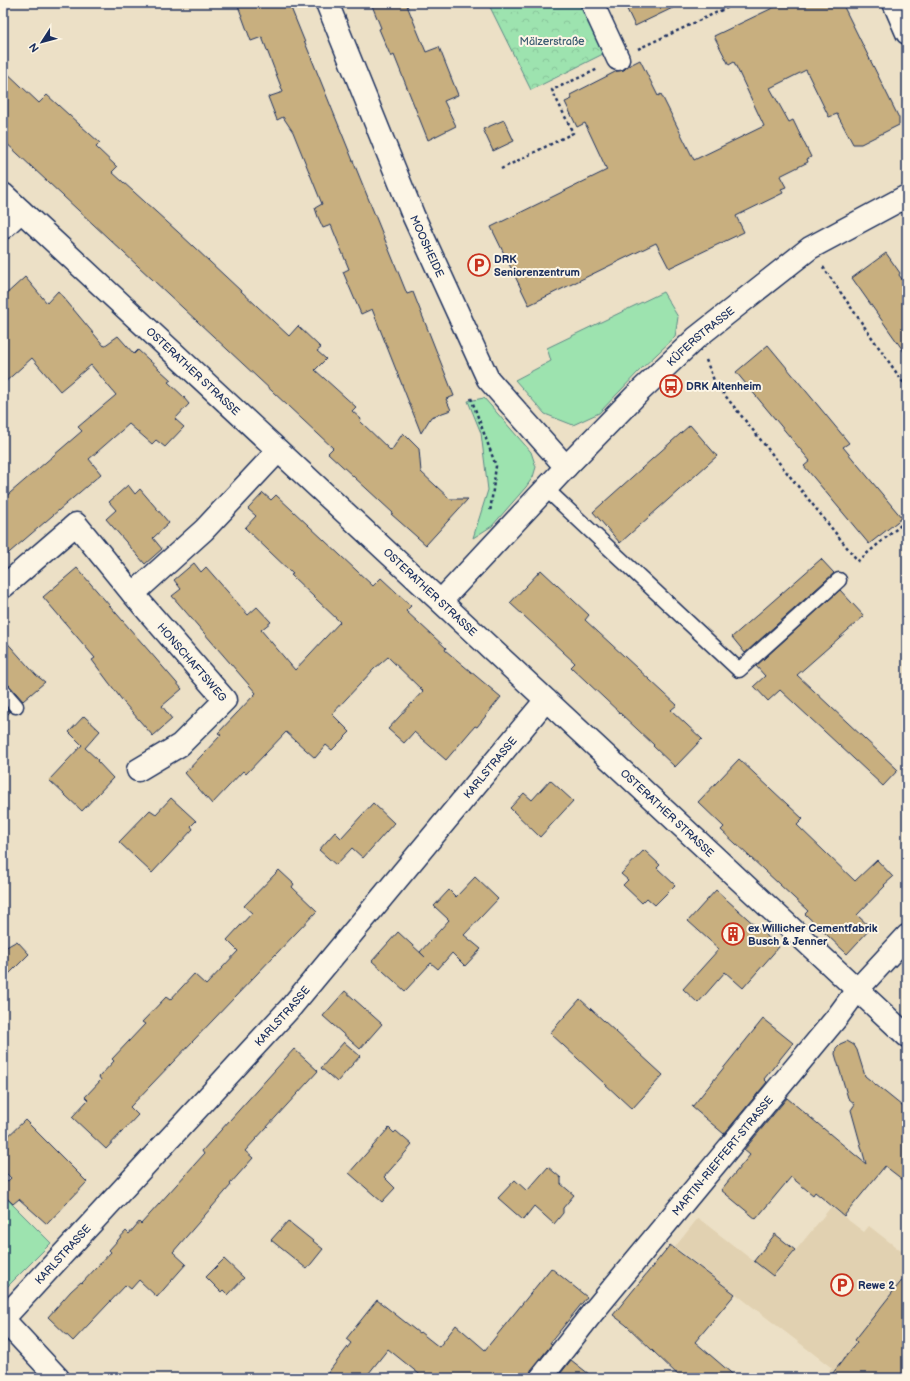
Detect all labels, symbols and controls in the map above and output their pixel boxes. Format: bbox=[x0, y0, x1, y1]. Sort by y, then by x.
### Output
north arrow bbox=[22, 22, 62, 62]
park label: Mälzerstraße bbox=[519, 35, 585, 48]
text: N bbox=[27, 40, 42, 55]
street label: MOOSHEIDE bbox=[407, 213, 447, 279]
parking icon: DRK Seniorenzentrum bbox=[466, 252, 492, 278]
place label: DRK Seniorenzentrum bbox=[494, 253, 580, 279]
street label: KÜFERSTRASSE bbox=[664, 304, 737, 369]
street label: OSTERATHER STRASSE bbox=[144, 325, 242, 418]
bus stop icon: DRK Altenheim bbox=[658, 373, 684, 399]
place label: DRK Altenheim bbox=[686, 380, 762, 393]
street label: OSTERATHER STRASSE bbox=[381, 546, 479, 639]
street label: HONSCHAFTSWEG bbox=[154, 621, 229, 704]
street label: KARLSTRASSE bbox=[461, 734, 520, 801]
street label: OSTERATHER STRASSE bbox=[618, 767, 716, 860]
building icon: ex Willicher Cementfabrik Busch & Jenner bbox=[720, 921, 746, 947]
place label: ex Willicher Cementfabrik Busch & Jenner bbox=[748, 922, 878, 948]
street label: KARLSTRASSE bbox=[252, 984, 313, 1049]
street label: MARTIN-RIEFFERT-STRASSE bbox=[670, 1094, 776, 1218]
street label: KARLSTRASSE bbox=[32, 1222, 94, 1287]
parking icon: Rewe 2 bbox=[829, 1272, 855, 1298]
place label: Rewe 2 bbox=[858, 1279, 895, 1292]

